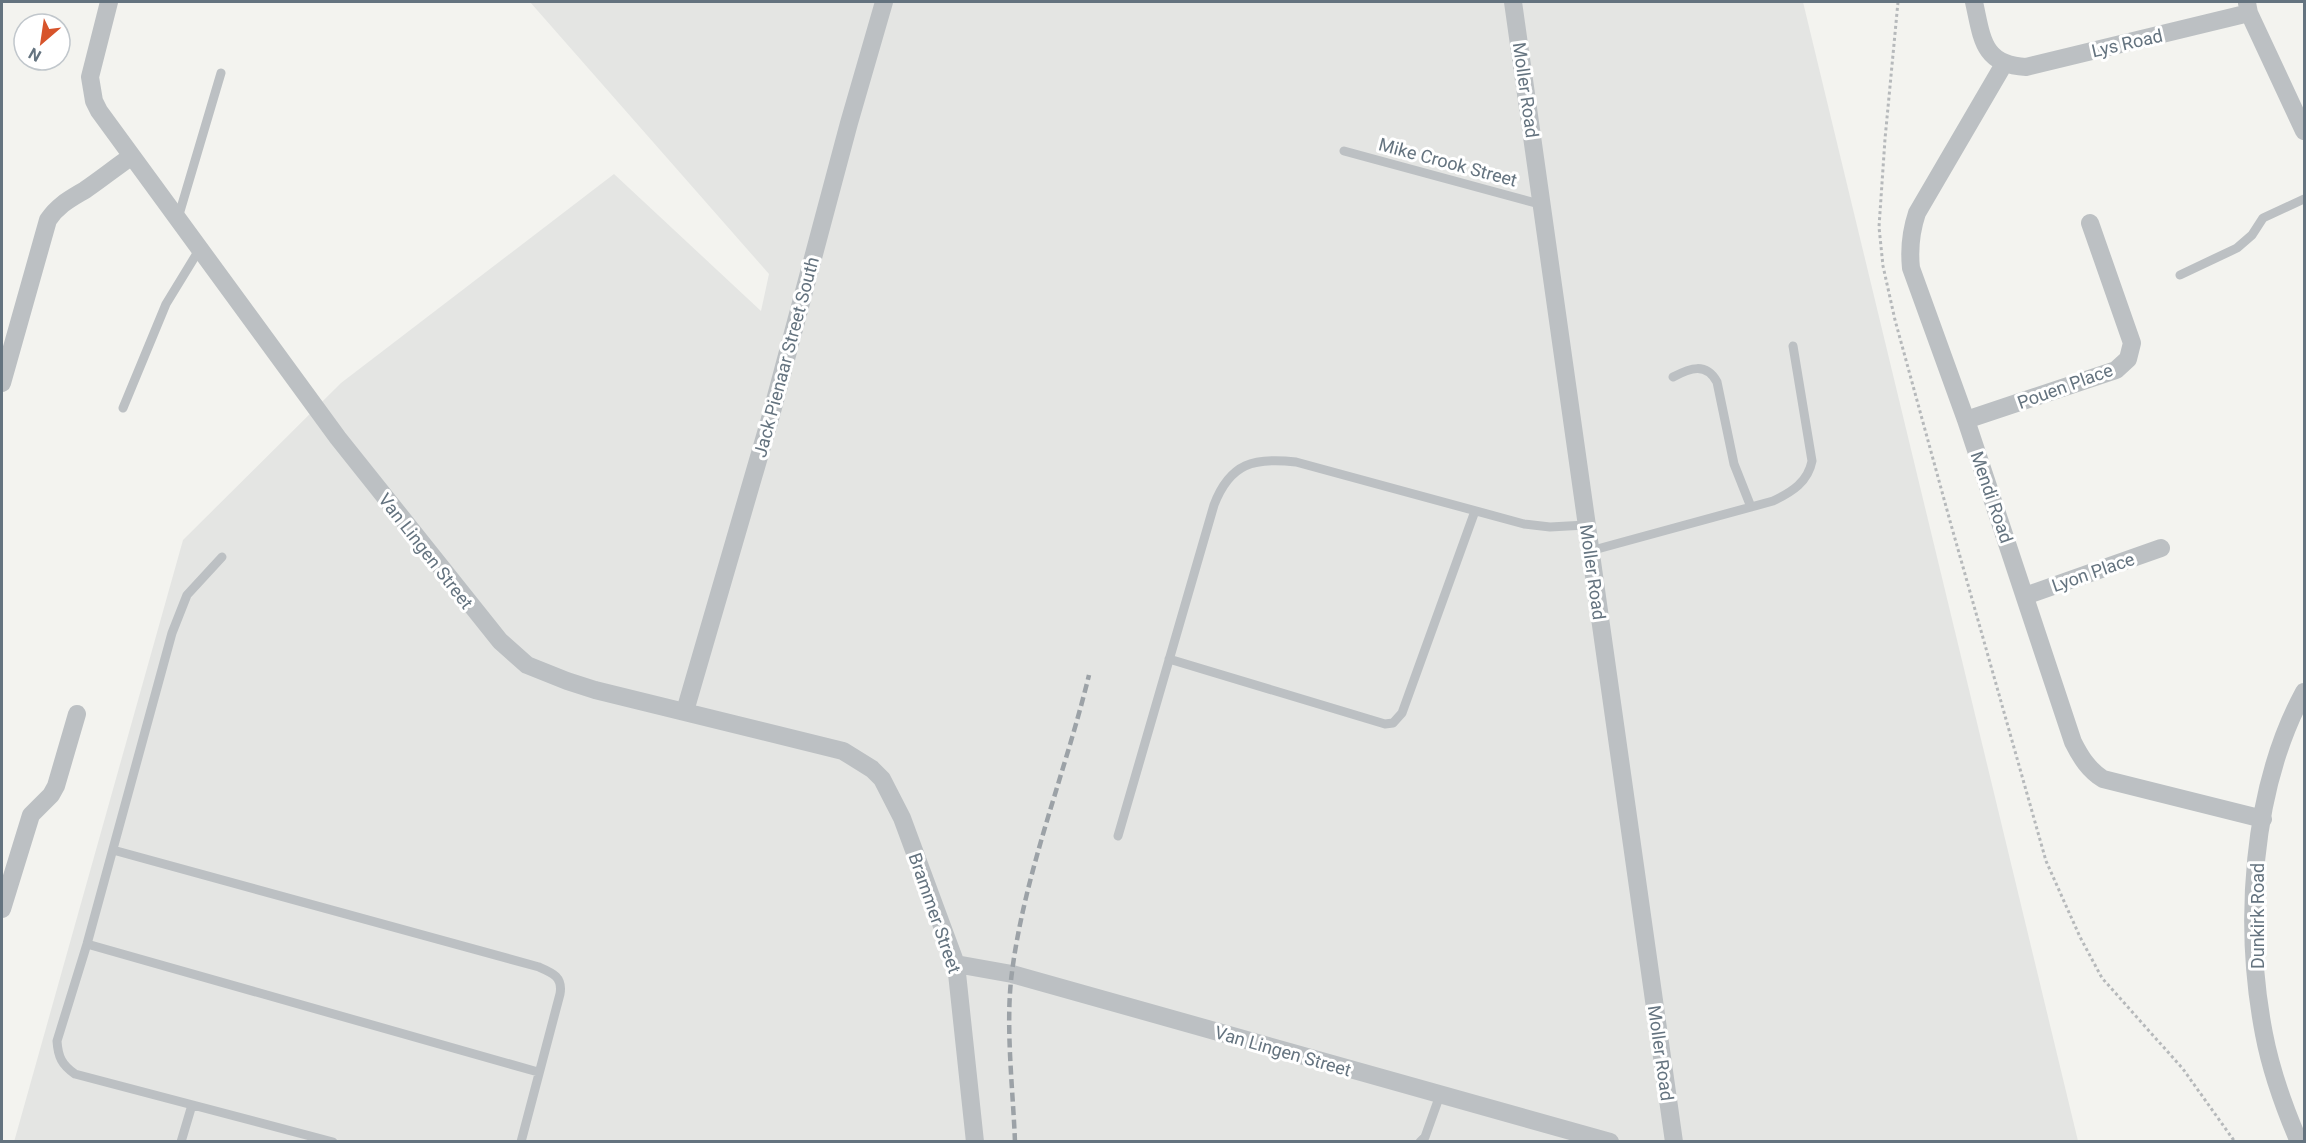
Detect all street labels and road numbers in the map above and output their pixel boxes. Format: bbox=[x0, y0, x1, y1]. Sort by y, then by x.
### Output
street label: Lys Road bbox=[2090, 25, 2164, 61]
street label: Moller Road bbox=[1509, 41, 1543, 139]
street label: Mike Crook Street bbox=[1377, 133, 1520, 191]
street label: Jack Pienaar Street South bbox=[749, 254, 823, 460]
street label: Pouen Place bbox=[2014, 359, 2116, 413]
street label: Mendi Road bbox=[1967, 448, 2017, 546]
street label: Van Lingen Street bbox=[374, 489, 478, 613]
street label: Moller Road bbox=[1576, 523, 1610, 621]
street label: Lyon Place bbox=[2049, 548, 2137, 596]
street label: Brammer Street bbox=[905, 850, 965, 976]
street label: Dunkirk Road bbox=[2247, 863, 2268, 969]
street label: Moller Road bbox=[1644, 1004, 1678, 1102]
street label: Van Lingen Street bbox=[1212, 1022, 1354, 1081]

